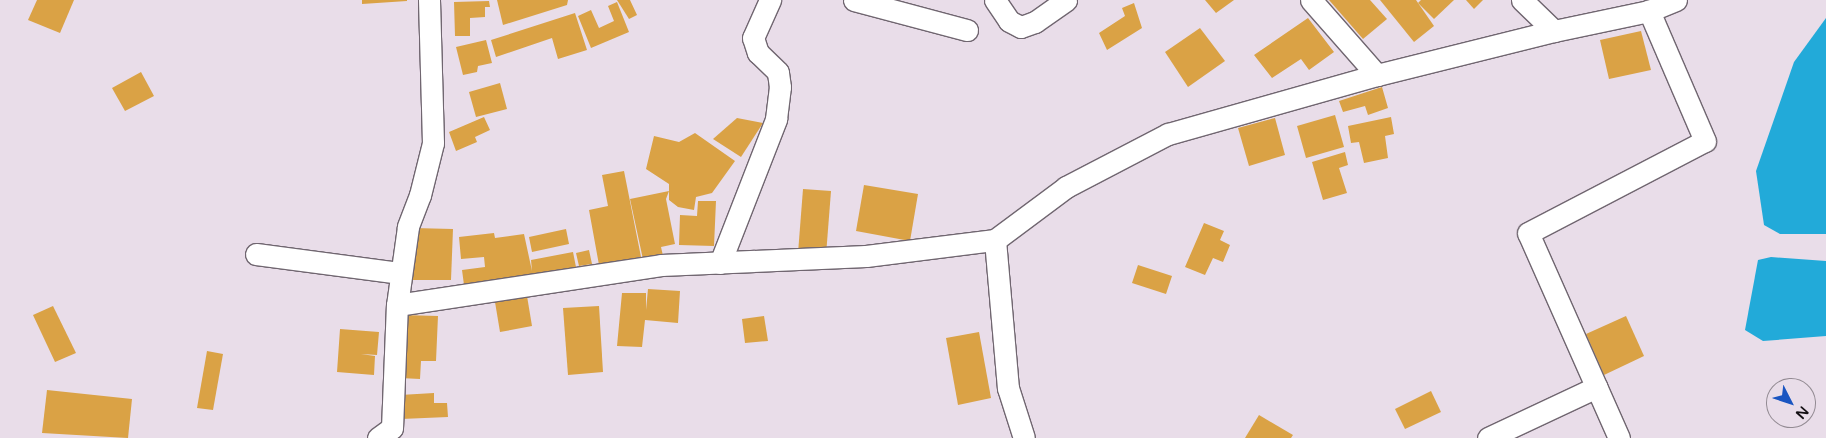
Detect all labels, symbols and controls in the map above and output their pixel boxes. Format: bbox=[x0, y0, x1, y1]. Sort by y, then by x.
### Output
north arrow bbox=[1766, 378, 1816, 428]
text: N bbox=[1792, 403, 1812, 422]

